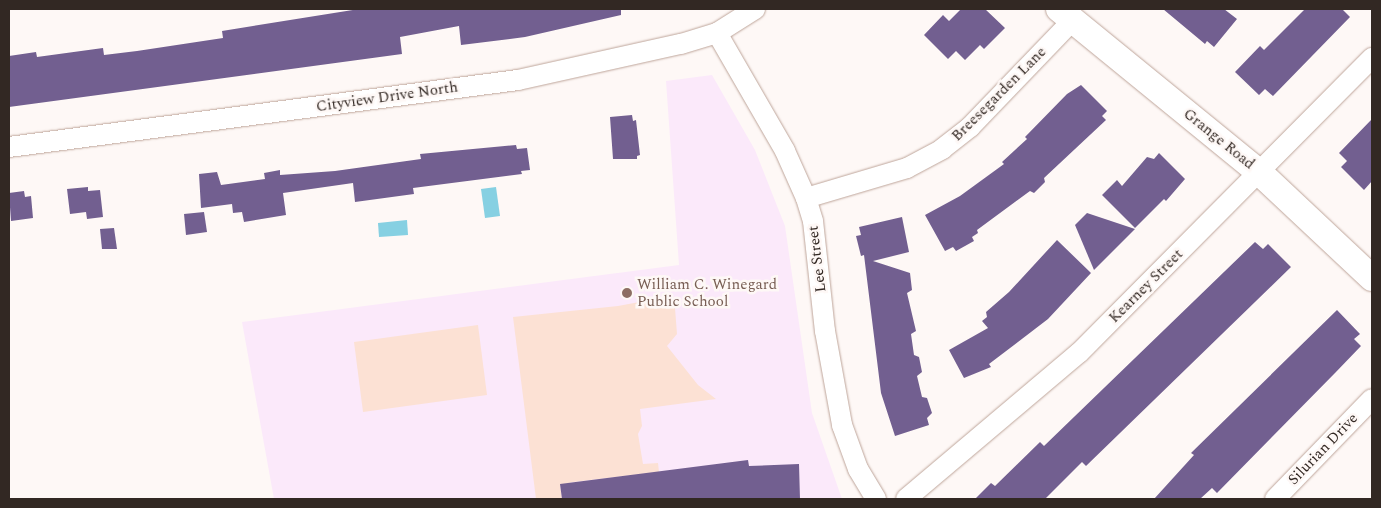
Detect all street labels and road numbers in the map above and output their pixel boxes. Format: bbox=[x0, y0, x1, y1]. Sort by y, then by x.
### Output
street label: Breesegarden Lane bbox=[948, 43, 1050, 145]
street label: Cityview Drive North bbox=[315, 78, 459, 116]
street label: Grange Road bbox=[1180, 105, 1258, 173]
street label: Lee Street bbox=[804, 225, 830, 293]
street label: Kearney Street bbox=[1105, 245, 1187, 327]
street label: Silurian Drive bbox=[1284, 409, 1362, 489]

